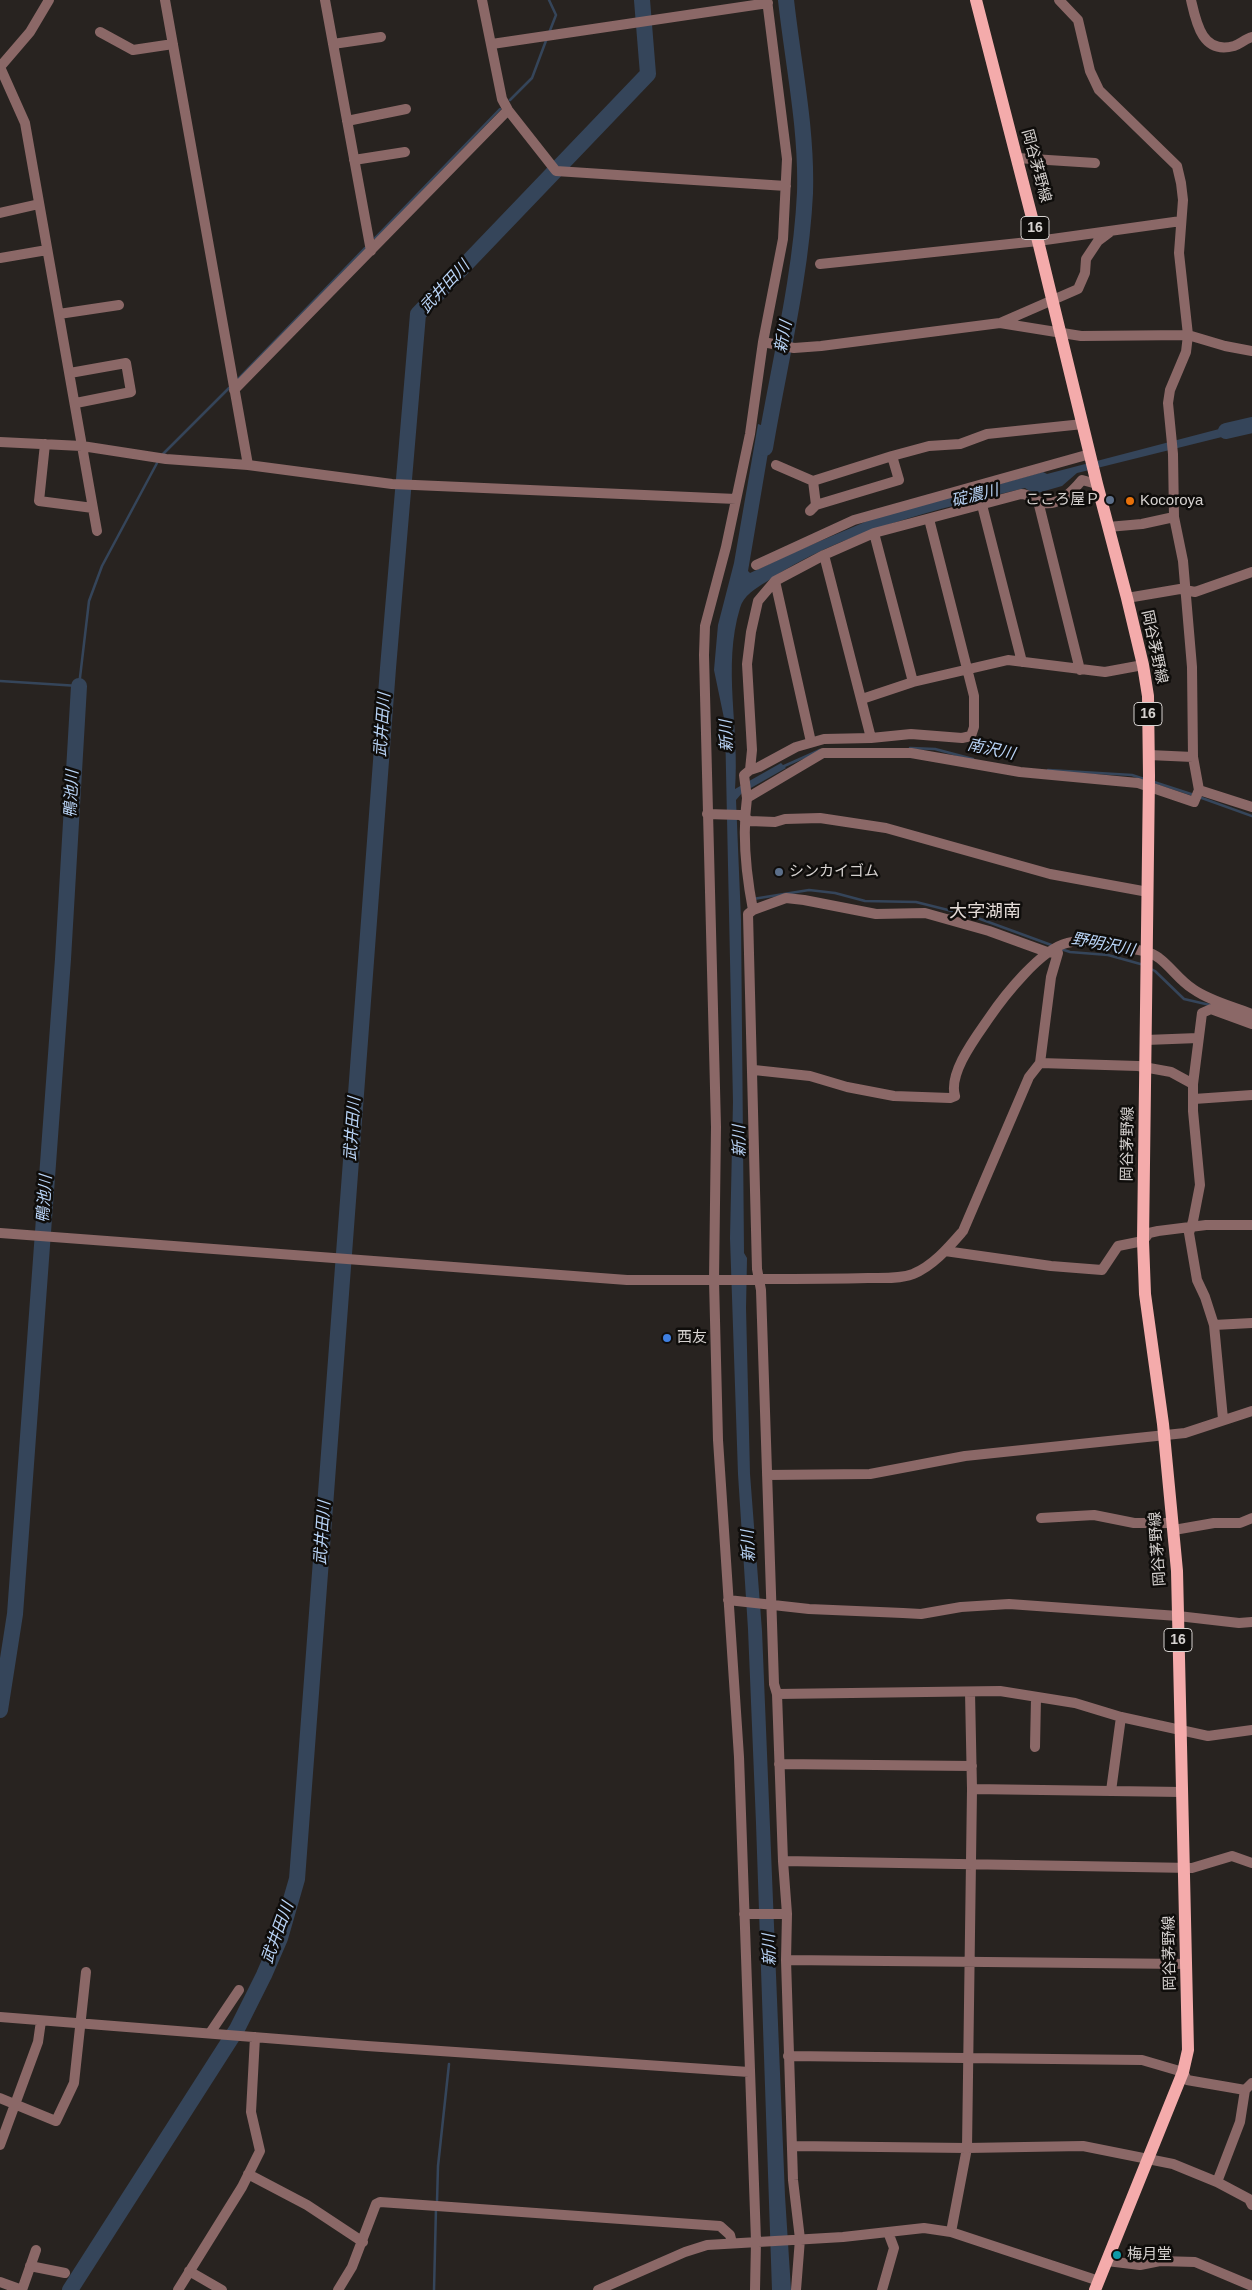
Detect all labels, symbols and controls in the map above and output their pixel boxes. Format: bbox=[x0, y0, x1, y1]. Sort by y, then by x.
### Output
street label: 岡谷茅野線 bbox=[1018, 127, 1054, 205]
road number: 16 bbox=[1021, 217, 1049, 240]
water label: 武井田川 bbox=[416, 257, 474, 317]
water label: 新川 bbox=[772, 319, 796, 355]
water label: 碇濃川 bbox=[949, 481, 1001, 511]
place label: こころ屋Ｐ bbox=[1025, 491, 1100, 509]
place label: Kocoroya bbox=[1140, 492, 1203, 510]
marker: こころ屋Ｐ bbox=[1104, 494, 1116, 506]
marker: Kocoroya bbox=[1124, 495, 1136, 507]
street label: 岡谷茅野線 bbox=[1137, 608, 1171, 686]
water label: 武井田川 bbox=[371, 692, 395, 758]
road number: 16 bbox=[1134, 702, 1162, 726]
water label: 新川 bbox=[717, 720, 737, 752]
water label: 南沢川 bbox=[966, 736, 1016, 764]
water label: 鴨池川 bbox=[61, 770, 83, 818]
place label: シンカイゴム bbox=[789, 863, 879, 881]
marker: シンカイゴム bbox=[773, 866, 785, 878]
district label: 大字湖南 bbox=[949, 901, 1021, 923]
water label: 野明沢川 bbox=[1070, 929, 1136, 961]
water label: 武井田川 bbox=[341, 1096, 365, 1162]
street label: 岡谷茅野線 bbox=[1118, 1106, 1138, 1182]
water label: 新川 bbox=[730, 1125, 750, 1157]
water label: 鴨池川 bbox=[34, 1174, 56, 1224]
place label: 西友 bbox=[677, 1329, 707, 1347]
marker: 西友 bbox=[661, 1332, 673, 1344]
water label: 武井田川 bbox=[311, 1500, 335, 1566]
street label: 岡谷茅野線 bbox=[1146, 1511, 1170, 1587]
water label: 新川 bbox=[739, 1530, 759, 1562]
road number: 16 bbox=[1164, 1628, 1192, 1652]
water label: 武井田川 bbox=[258, 1900, 298, 1966]
street label: 岡谷茅野線 bbox=[1160, 1915, 1180, 1991]
water label: 新川 bbox=[760, 1934, 780, 1966]
place label: 梅月堂 bbox=[1127, 2246, 1172, 2264]
marker: 梅月堂 bbox=[1111, 2249, 1123, 2261]

